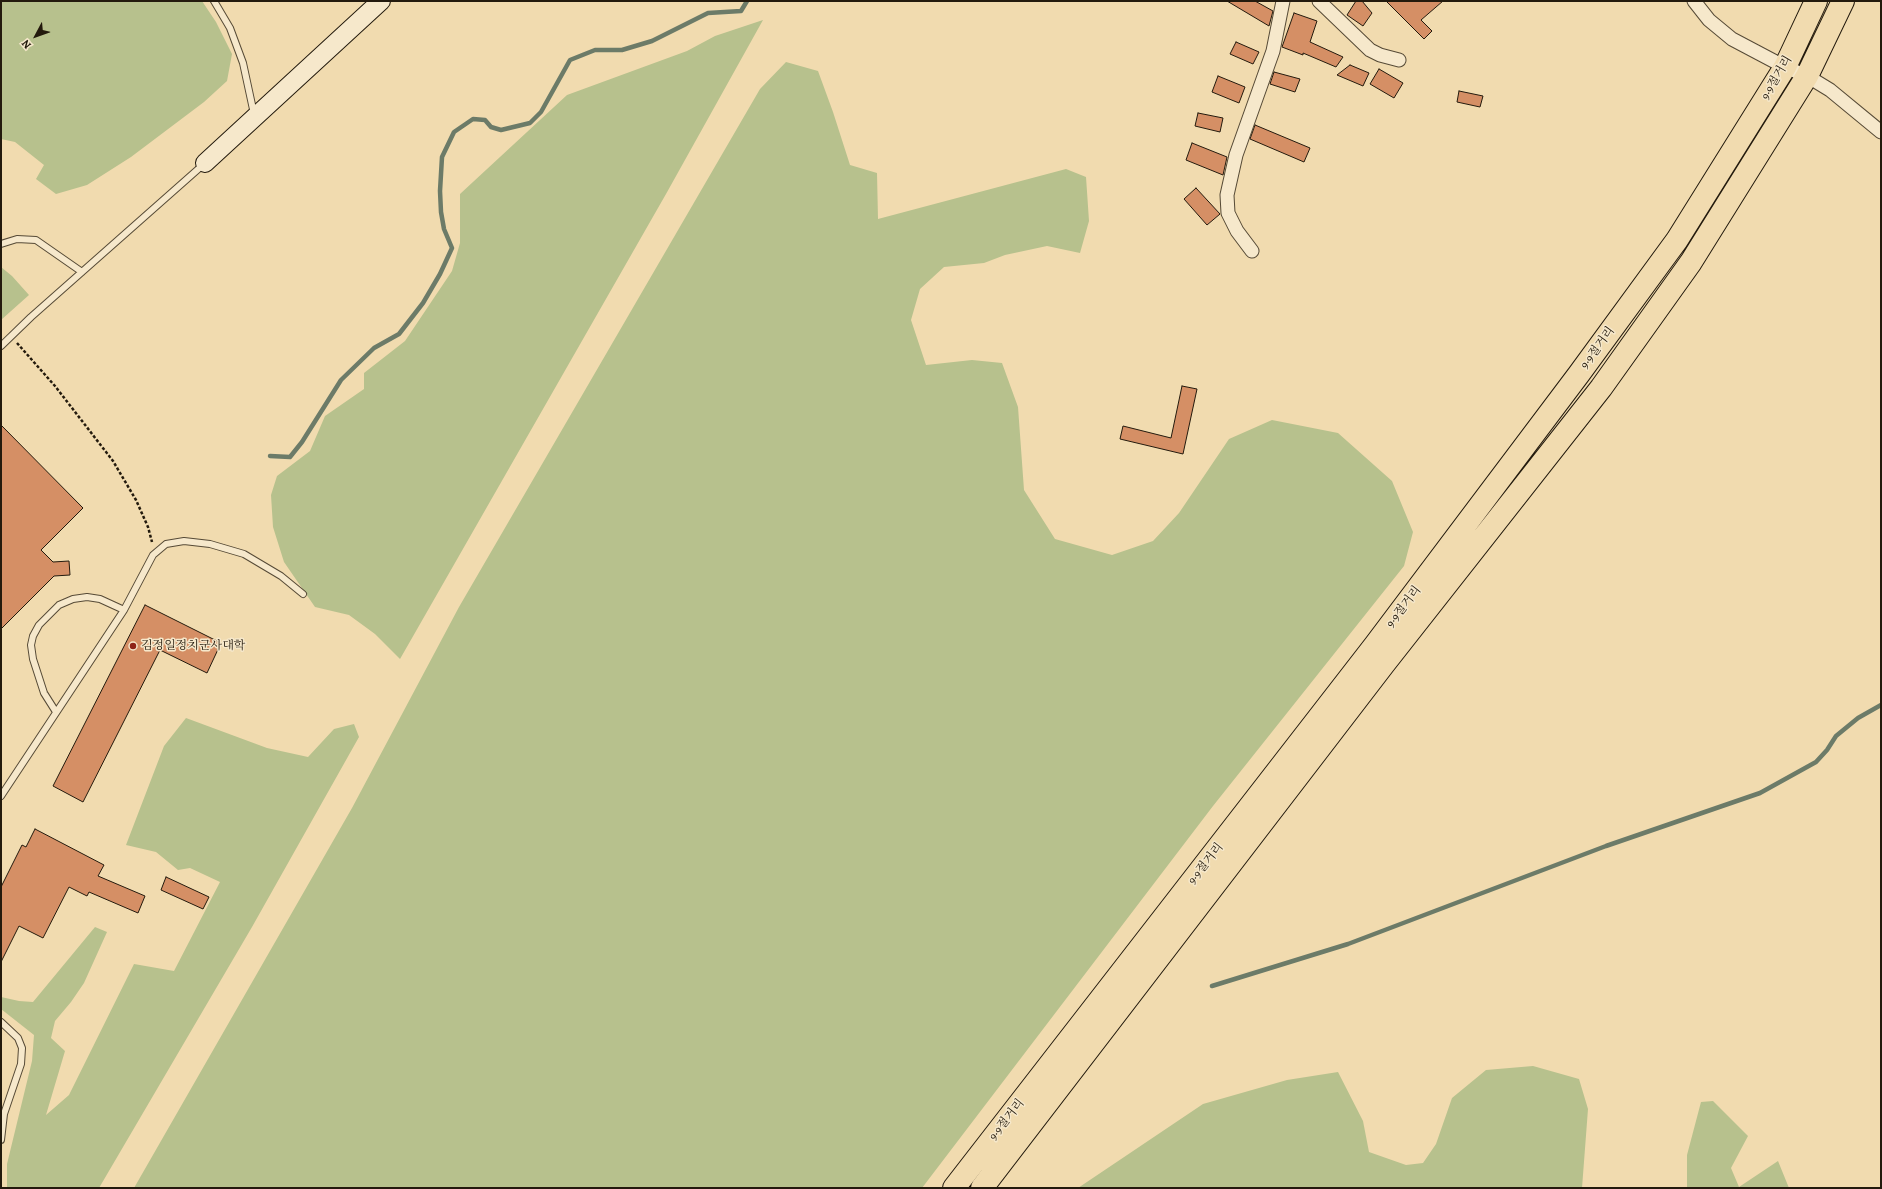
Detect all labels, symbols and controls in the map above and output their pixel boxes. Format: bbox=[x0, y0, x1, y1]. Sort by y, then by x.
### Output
north arrow bbox=[16, 16, 56, 56]
text: N bbox=[18, 36, 35, 52]
street label: 9·9절거리 bbox=[1759, 53, 1795, 103]
street label: 9·9절거리 bbox=[1578, 324, 1618, 372]
street label: 9·9절거리 bbox=[1384, 583, 1424, 631]
place label: 김정일정치군사대학 bbox=[141, 639, 245, 653]
marker: 김정일정치군사대학 bbox=[128, 641, 138, 651]
street label: 9·9절거리 bbox=[1185, 840, 1227, 888]
street label: 9·9절거리 bbox=[986, 1096, 1028, 1144]

